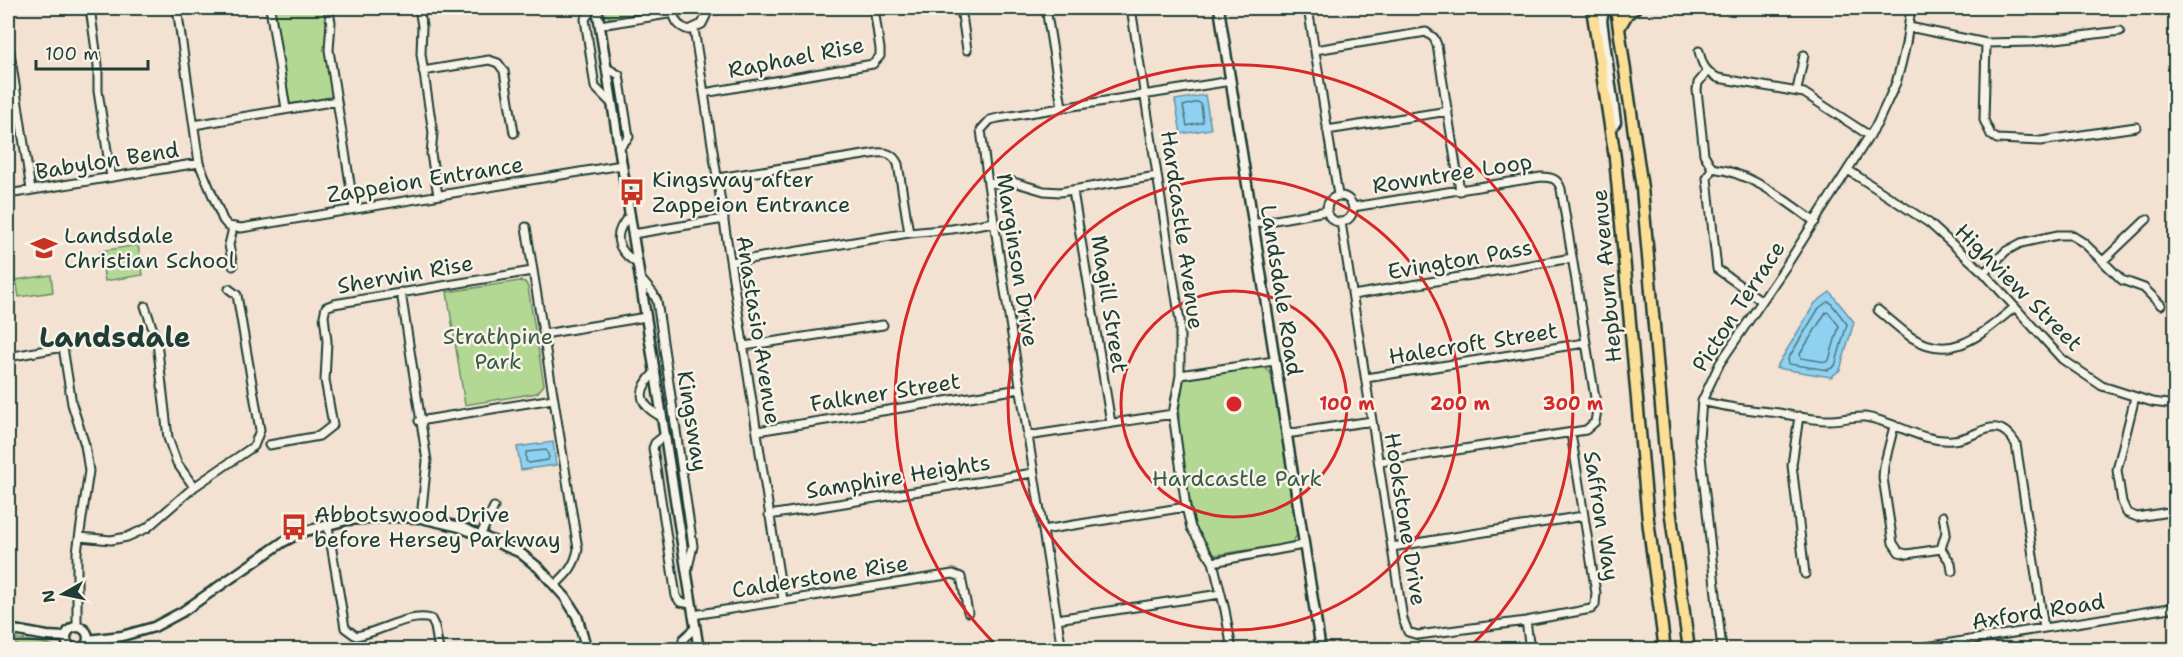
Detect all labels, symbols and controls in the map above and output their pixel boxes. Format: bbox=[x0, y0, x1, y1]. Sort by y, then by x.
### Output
street label: Raphael Rise bbox=[726, 30, 867, 85]
scale bar bbox=[36, 33, 148, 71]
text: 100 m bbox=[45, 42, 99, 66]
street label: Hardcastle Avenue bbox=[1154, 129, 1211, 331]
street label: Babylon Bend bbox=[33, 135, 181, 186]
street label: Rowntree Loop bbox=[1370, 147, 1534, 200]
street label: Zappeion Entrance bbox=[325, 150, 525, 209]
place label: Kingsway after Zappeion Entrance bbox=[652, 165, 851, 219]
street label: Marginson Drive bbox=[989, 171, 1046, 349]
bus stop icon: Kingsway after Zappeion Entrance bbox=[617, 177, 647, 207]
street label: Hepburn Avenue bbox=[1584, 188, 1629, 364]
street label: Landsdale Road bbox=[1254, 203, 1309, 378]
street label: Highview Street bbox=[1948, 217, 2089, 358]
place label: Landsdale Christian School bbox=[64, 221, 236, 275]
street label: Evington Pass bbox=[1385, 232, 1535, 287]
school or university icon: Landsdale Christian School bbox=[29, 233, 59, 263]
street label: Magill Street bbox=[1084, 233, 1135, 375]
street label: Anastasio Avenue bbox=[729, 234, 788, 427]
street label: Picton Terrace bbox=[1685, 235, 1792, 377]
street label: Sherwin Rise bbox=[335, 248, 475, 301]
street label: Halecroft Street bbox=[1386, 316, 1560, 371]
district label: Landsdale bbox=[39, 318, 191, 356]
park label: Strathpine Park bbox=[443, 322, 553, 376]
street label: Falkner Street bbox=[808, 366, 962, 419]
street label: Kingsway bbox=[670, 369, 715, 474]
text: 100 m bbox=[1319, 392, 1375, 416]
text: 200 m bbox=[1430, 392, 1491, 416]
text: 300 m bbox=[1543, 392, 1604, 416]
centre of rings bbox=[1224, 394, 1244, 414]
street label: Hookstone Drive bbox=[1378, 431, 1433, 608]
street label: Samphire Heights bbox=[804, 448, 992, 505]
street label: Saffron Way bbox=[1577, 449, 1626, 583]
park label: Hardcastle Park bbox=[1152, 464, 1322, 493]
place label: Abbotswood Drive before Hersey Parkway bbox=[314, 500, 561, 554]
bus stop icon: Abbotswood Drive before Hersey Parkway bbox=[279, 512, 309, 542]
street label: Calderstone Rise bbox=[730, 548, 910, 605]
north arrow bbox=[33, 564, 93, 624]
street label: Axford Road bbox=[1970, 587, 2107, 636]
text: N bbox=[37, 588, 60, 604]

